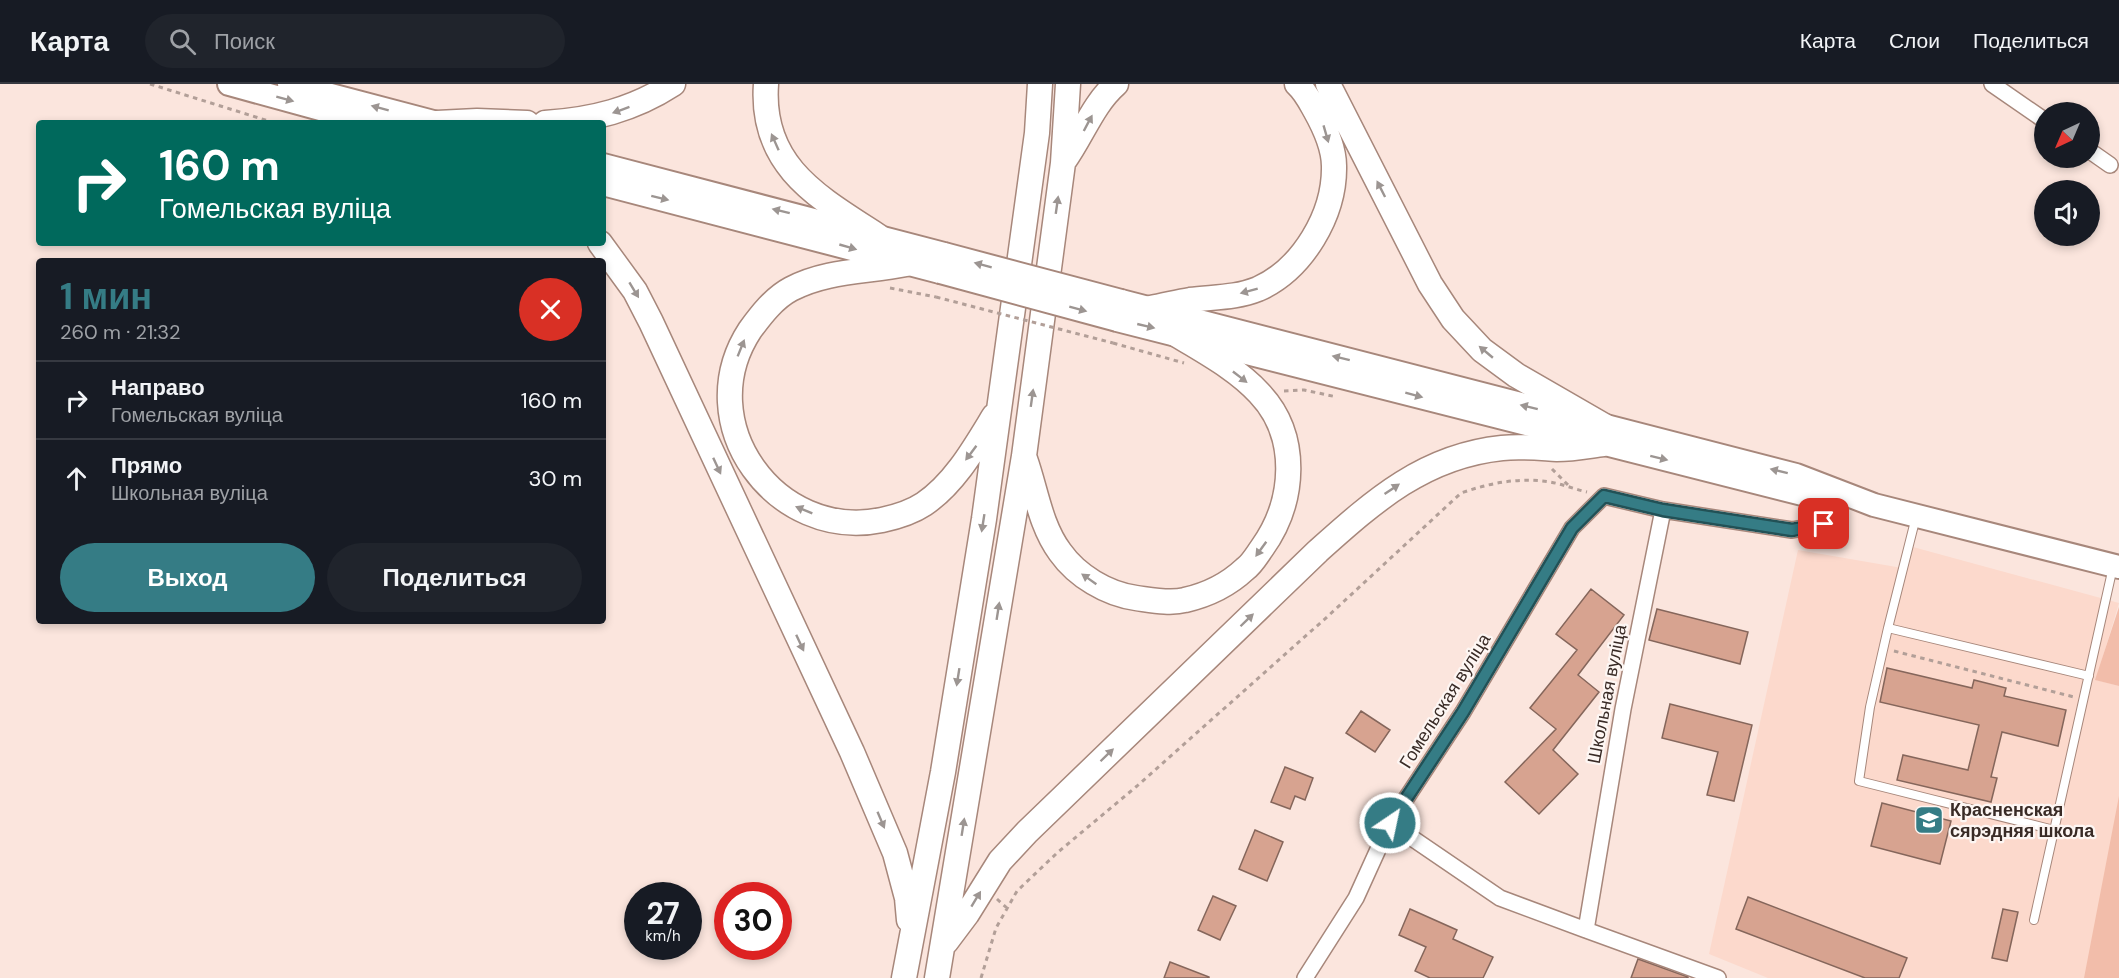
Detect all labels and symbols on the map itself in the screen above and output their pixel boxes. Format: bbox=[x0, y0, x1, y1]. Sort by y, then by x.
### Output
one-way arrow bbox=[276, 95, 294, 105]
north arrow bbox=[2034, 102, 2100, 168]
one-way arrow bbox=[371, 103, 389, 112]
one-way arrow bbox=[612, 105, 630, 115]
one-way arrow bbox=[1084, 114, 1093, 131]
one-way arrow bbox=[1322, 125, 1331, 143]
one-way arrow bbox=[770, 133, 779, 151]
one-way arrow bbox=[1377, 180, 1386, 197]
one-way arrow bbox=[650, 194, 669, 204]
one-way arrow bbox=[1053, 195, 1062, 214]
one-way arrow bbox=[772, 206, 790, 215]
one-way arrow bbox=[840, 243, 858, 252]
one-way arrow bbox=[974, 259, 992, 269]
one-way arrow bbox=[629, 282, 639, 299]
one-way arrow bbox=[1239, 287, 1257, 296]
one-way arrow bbox=[1069, 305, 1087, 315]
one-way arrow bbox=[1136, 322, 1155, 332]
one-way arrow bbox=[736, 338, 746, 356]
one-way arrow bbox=[1478, 346, 1493, 358]
one-way arrow bbox=[1332, 352, 1350, 362]
one-way arrow bbox=[1233, 370, 1248, 382]
one-way arrow bbox=[1027, 389, 1036, 408]
one-way arrow bbox=[1405, 391, 1423, 400]
one-way arrow bbox=[1520, 401, 1539, 411]
one-way arrow bbox=[965, 446, 977, 461]
one-way arrow bbox=[1650, 454, 1669, 464]
one-way arrow bbox=[713, 458, 722, 475]
one-way arrow bbox=[1770, 465, 1789, 475]
one-way arrow bbox=[1384, 484, 1400, 495]
pin bbox=[1798, 498, 1849, 549]
one-way arrow bbox=[795, 505, 813, 515]
one-way arrow bbox=[979, 514, 988, 533]
one-way arrow bbox=[1255, 540, 1267, 556]
one-way arrow bbox=[1082, 573, 1098, 585]
one-way arrow bbox=[994, 602, 1003, 621]
one-way arrow bbox=[1240, 613, 1254, 627]
street label: Школьная вуліца bbox=[1582, 621, 1632, 766]
street label: Гомельская вуліца bbox=[1394, 628, 1497, 773]
one-way arrow bbox=[795, 635, 804, 652]
one-way arrow bbox=[954, 667, 963, 686]
one-way arrow bbox=[1100, 749, 1114, 763]
position arrow bbox=[1358, 791, 1422, 855]
place label: Красненская сярэдняя школа bbox=[1950, 798, 2095, 843]
school or university icon: Красненская сярэдняя школа bbox=[1913, 804, 1945, 836]
one-way arrow bbox=[876, 812, 886, 830]
one-way arrow bbox=[958, 817, 967, 836]
speed limit sign: 30 bbox=[714, 882, 792, 960]
one-way arrow bbox=[971, 891, 982, 907]

